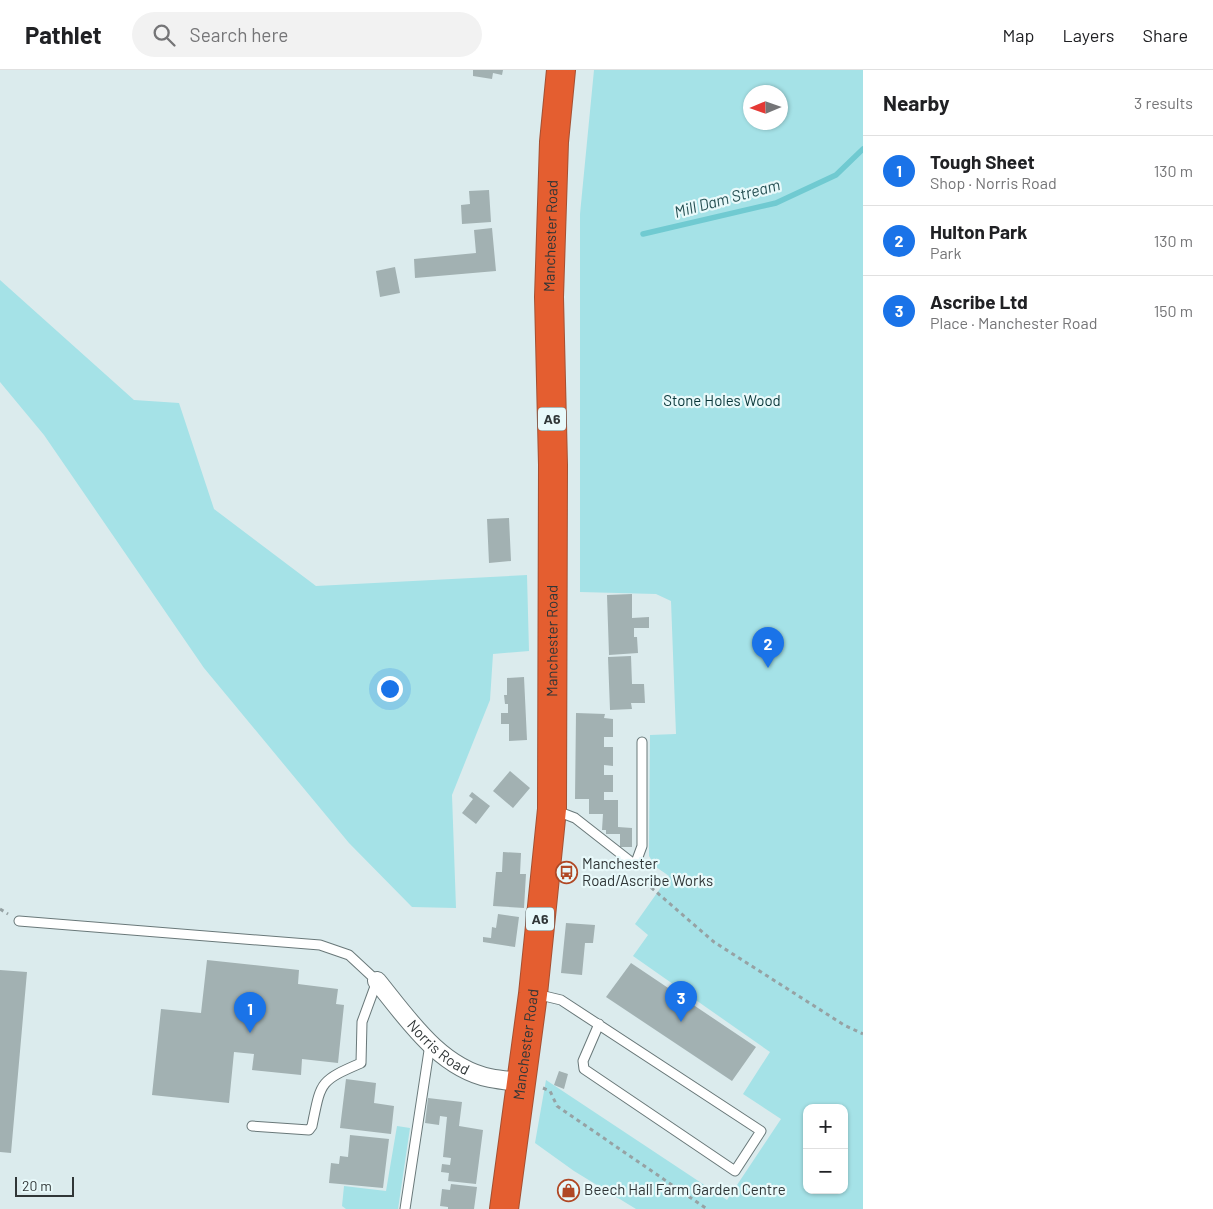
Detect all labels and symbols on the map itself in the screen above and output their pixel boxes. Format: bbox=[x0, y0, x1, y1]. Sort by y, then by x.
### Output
north arrow bbox=[743, 85, 788, 130]
water label: Mill Dam Stream bbox=[672, 174, 782, 221]
street label: Manchester Road bbox=[539, 180, 561, 292]
park label: Stone Holes Wood bbox=[663, 391, 781, 409]
road number: A6 bbox=[538, 408, 566, 430]
street label: Manchester Road bbox=[542, 585, 561, 697]
pin: 2 bbox=[752, 627, 784, 668]
your location bbox=[377, 676, 403, 702]
place label: Manchester Road/Ascribe Works bbox=[582, 854, 713, 889]
bus stop icon: Manchester Road/Ascribe Works bbox=[554, 861, 578, 885]
road number: A6 bbox=[526, 908, 554, 931]
pin: 3 bbox=[665, 981, 697, 1022]
street label: Manchester Road bbox=[509, 988, 541, 1101]
pin: 1 bbox=[234, 992, 266, 1033]
street label: Norris Road bbox=[404, 1016, 473, 1078]
scale bar bbox=[15, 1174, 74, 1197]
shop icon: Beech Hall Farm Garden Centre bbox=[556, 1178, 580, 1202]
place label: Beech Hall Farm Garden Centre bbox=[584, 1180, 786, 1198]

